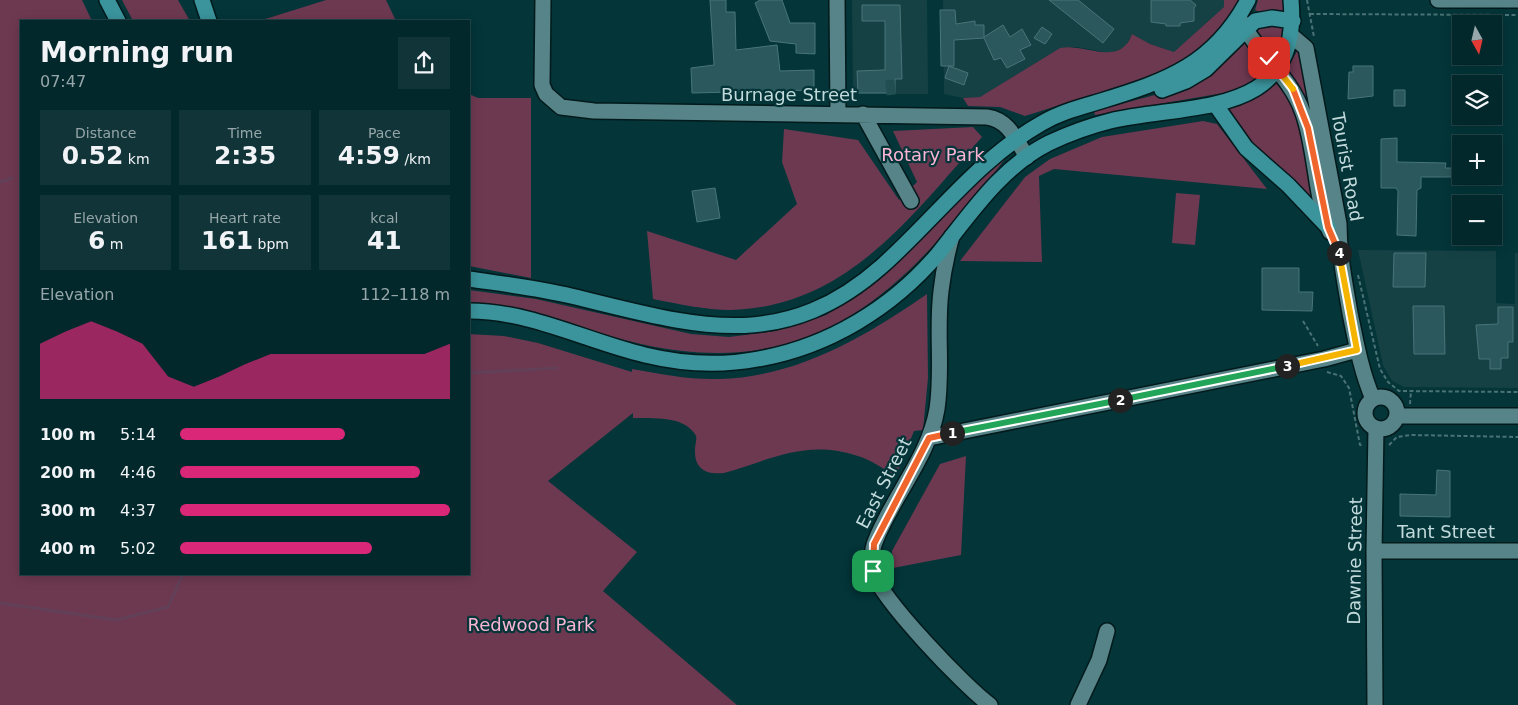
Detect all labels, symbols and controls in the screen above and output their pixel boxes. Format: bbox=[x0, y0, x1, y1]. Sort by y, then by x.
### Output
north arrow bbox=[1452, 15, 1502, 65]
map controls bbox=[1452, 15, 1502, 245]
text: Morning run bbox=[40, 36, 234, 69]
button: share bbox=[398, 37, 450, 89]
pin bbox=[1248, 37, 1290, 79]
icon: check bbox=[1255, 44, 1283, 72]
text: 07:47 bbox=[40, 72, 86, 91]
button: layers bbox=[1452, 75, 1502, 125]
street label: Burnage Street bbox=[721, 84, 857, 105]
street label: Tourist Road bbox=[1327, 110, 1367, 223]
text: Distance bbox=[75, 125, 136, 141]
text: Time bbox=[228, 125, 262, 141]
text: Pace bbox=[368, 125, 401, 141]
button: + bbox=[1452, 135, 1502, 185]
text: 0.52 bbox=[62, 141, 123, 170]
text: 2:35 bbox=[214, 141, 276, 170]
text: 4:59 bbox=[338, 141, 400, 170]
park label: Rotary Park bbox=[881, 144, 985, 165]
text: km bbox=[123, 151, 150, 167]
text: /km bbox=[400, 151, 431, 167]
button: − bbox=[1452, 195, 1502, 245]
text: Elevation bbox=[73, 210, 138, 226]
text: Heart rate bbox=[209, 210, 281, 226]
text: kcal bbox=[370, 210, 398, 226]
text: 6 bbox=[88, 226, 105, 255]
text: 161 bbox=[201, 226, 253, 255]
text: 41 bbox=[367, 226, 402, 255]
text: m bbox=[105, 236, 123, 252]
text: bpm bbox=[253, 236, 289, 252]
pin: 4 bbox=[1326, 240, 1352, 266]
text: 4 bbox=[1335, 245, 1344, 261]
text: Elevation bbox=[40, 285, 114, 304]
text: 112–118 m bbox=[360, 285, 450, 304]
pin: 3 bbox=[1274, 354, 1300, 378]
text: 3 bbox=[1283, 358, 1292, 374]
pin: 2 bbox=[1108, 388, 1132, 412]
text: 2 bbox=[1116, 392, 1125, 408]
pin: 1 bbox=[940, 420, 964, 446]
text: 100 m bbox=[40, 425, 96, 444]
text: 5:14 bbox=[120, 425, 156, 444]
text: 1 bbox=[948, 425, 957, 441]
street label: East Street bbox=[852, 434, 915, 532]
text: 200 m bbox=[40, 463, 96, 482]
text: 4:46 bbox=[120, 463, 156, 482]
street label: Dawnie Street bbox=[1343, 497, 1366, 625]
text: 300 m bbox=[40, 501, 96, 520]
text: 4:37 bbox=[120, 501, 156, 520]
street label: Tant Street bbox=[1396, 521, 1495, 542]
text: 400 m bbox=[40, 539, 96, 558]
text: 5:02 bbox=[120, 539, 156, 558]
pin bbox=[852, 550, 894, 592]
icon: arrive bbox=[859, 557, 887, 585]
park label: Redwood Park bbox=[468, 614, 595, 635]

